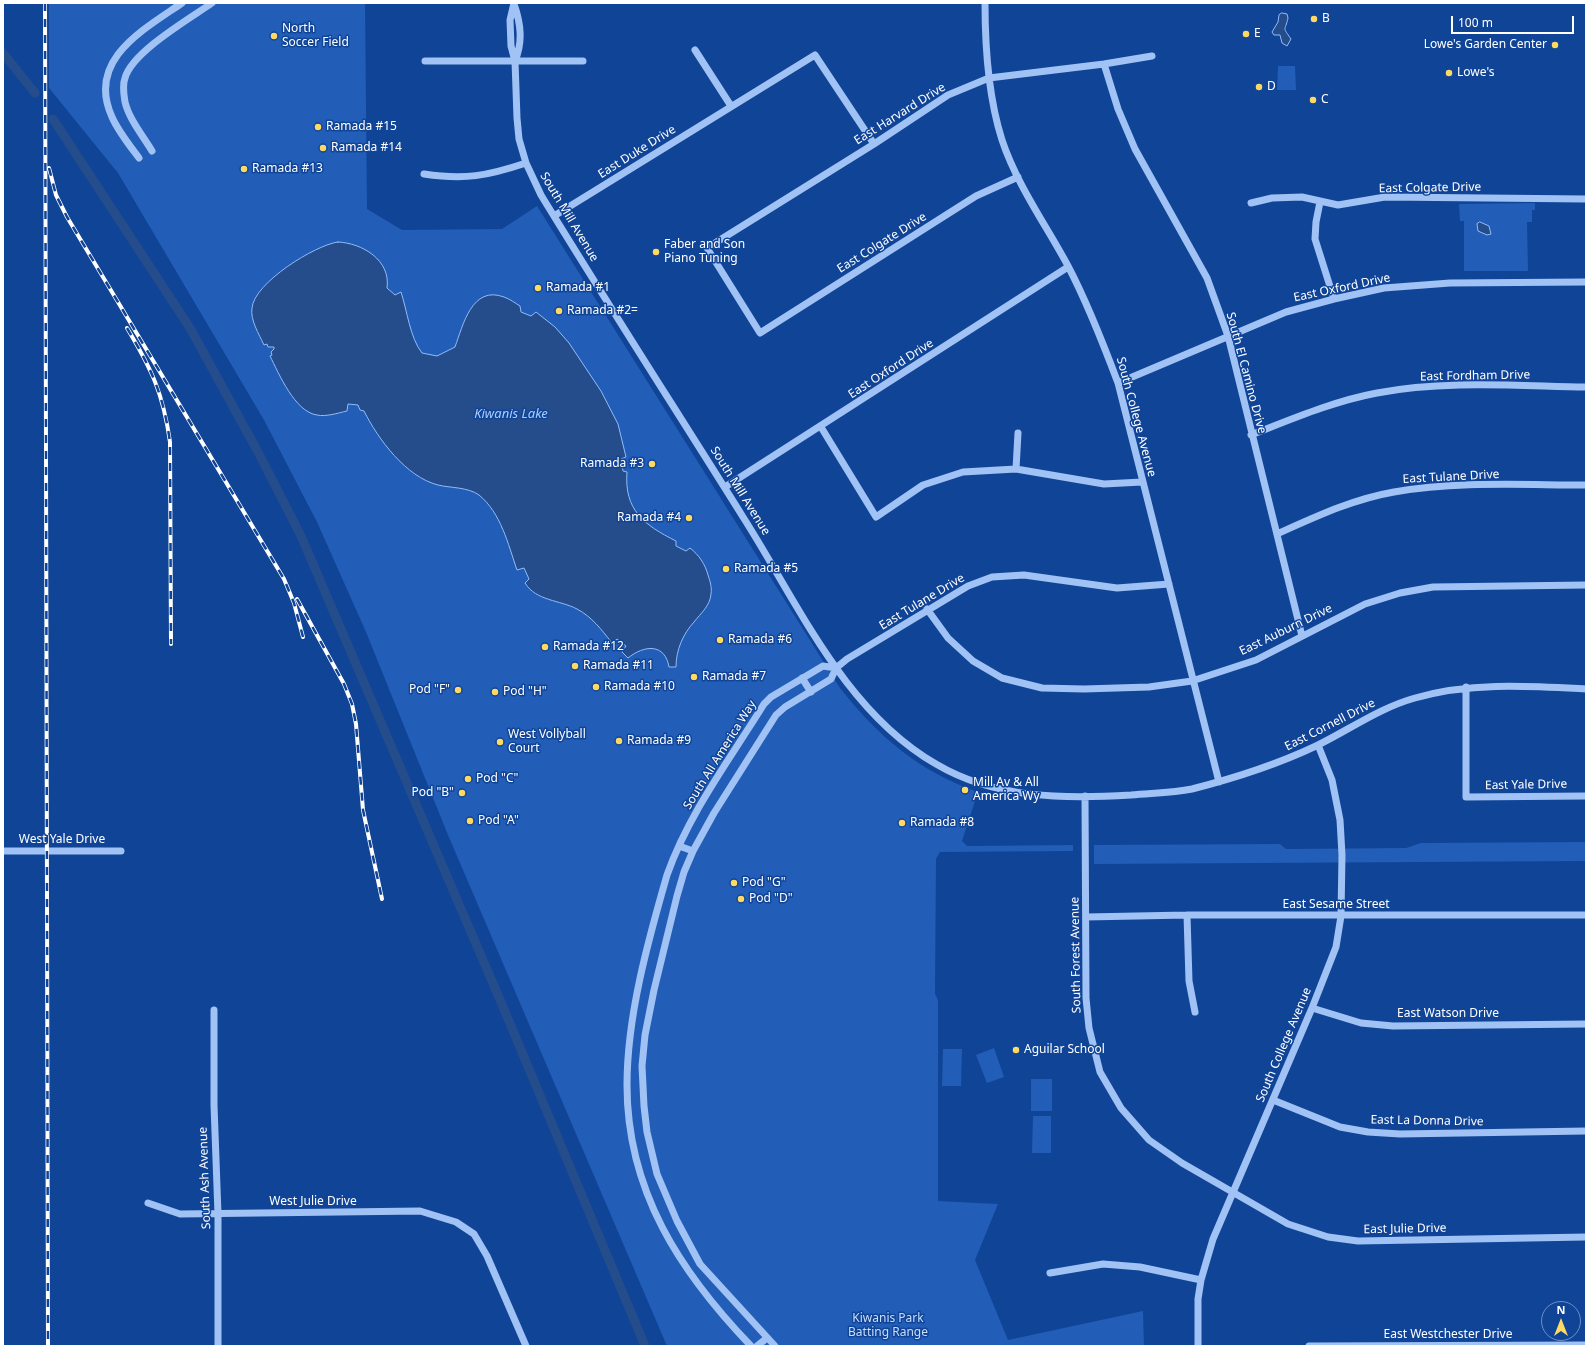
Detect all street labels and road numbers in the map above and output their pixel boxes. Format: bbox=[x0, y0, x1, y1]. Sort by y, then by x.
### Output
street label: East Harvard Drive bbox=[852, 80, 948, 148]
street label: East Duke Drive bbox=[596, 122, 678, 182]
street label: South Mill Avenue bbox=[537, 170, 601, 264]
street label: East Colgate Drive bbox=[1379, 180, 1481, 196]
street label: East Colgate Drive bbox=[835, 210, 929, 276]
street label: East Oxford Drive bbox=[1292, 271, 1392, 305]
street label: South El Camino Drive bbox=[1223, 311, 1269, 435]
street label: East Oxford Drive bbox=[846, 336, 936, 402]
street label: South College Avenue bbox=[1113, 356, 1159, 478]
street label: East Fordham Drive bbox=[1420, 368, 1530, 384]
street label: South Mill Avenue bbox=[707, 444, 773, 538]
street label: East Tulane Drive bbox=[1402, 467, 1500, 487]
street label: East Tulane Drive bbox=[877, 571, 967, 633]
street label: East Auburn Drive bbox=[1237, 601, 1335, 659]
street label: East Cornell Drive bbox=[1282, 696, 1378, 754]
street label: South All America Way bbox=[680, 698, 760, 812]
street label: East Yale Drive bbox=[1485, 777, 1567, 793]
street label: West Yale Drive bbox=[19, 833, 105, 847]
street label: South Forest Avenue bbox=[1068, 897, 1084, 1013]
street label: East Sesame Street bbox=[1282, 898, 1390, 912]
street label: South College Avenue bbox=[1253, 985, 1315, 1105]
street label: East Watson Drive bbox=[1397, 1007, 1499, 1021]
street label: East La Donna Drive bbox=[1370, 1113, 1484, 1129]
street label: South Ash Avenue bbox=[196, 1127, 214, 1229]
street label: West Julie Drive bbox=[269, 1195, 357, 1209]
street label: East Julie Drive bbox=[1363, 1221, 1447, 1237]
street label: East Westchester Drive bbox=[1384, 1328, 1512, 1342]

